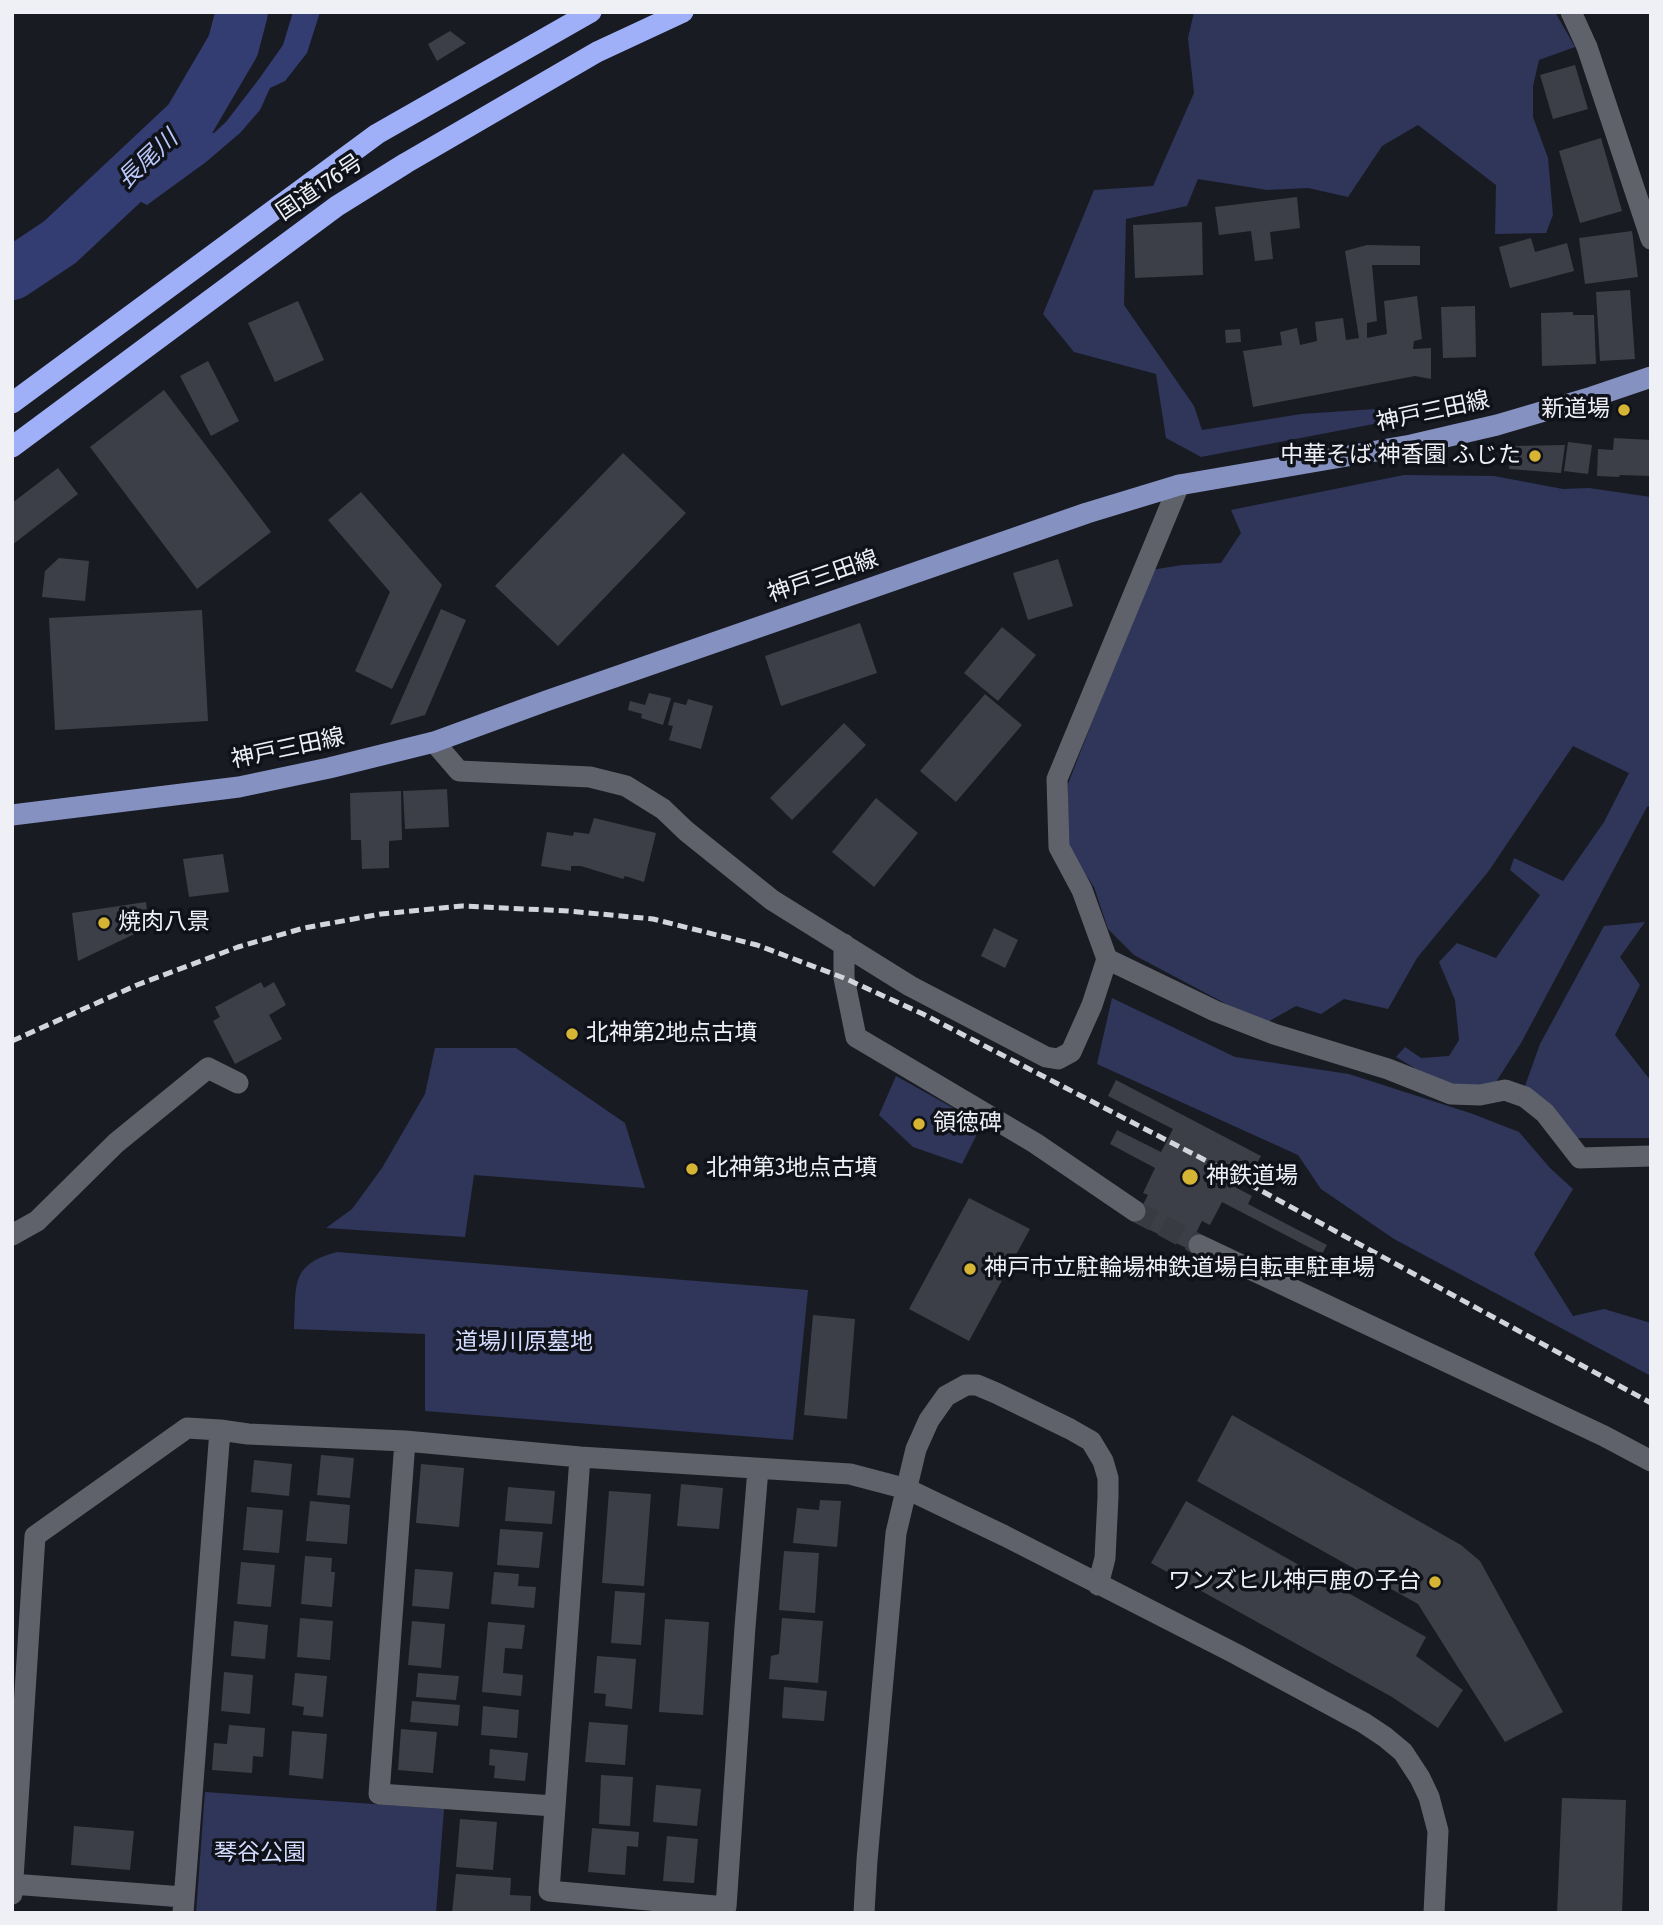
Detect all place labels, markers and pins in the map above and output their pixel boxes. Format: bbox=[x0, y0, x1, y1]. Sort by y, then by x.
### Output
place label: 新道場 bbox=[1541, 396, 1610, 424]
marker: 新道場 bbox=[1616, 402, 1632, 418]
place label: 中華そば 神香園 ふじた bbox=[1280, 442, 1521, 470]
marker: 中華そば 神香園 ふじた bbox=[1527, 448, 1543, 464]
place label: 焼肉八景 bbox=[118, 909, 210, 937]
marker: 焼肉八景 bbox=[96, 915, 112, 931]
place label: 北神第2地点古墳 bbox=[586, 1020, 757, 1048]
marker: 北神第2地点古墳 bbox=[564, 1026, 580, 1042]
place label: 領徳碑 bbox=[933, 1110, 1002, 1138]
marker: 領徳碑 bbox=[911, 1116, 927, 1132]
place label: 北神第3地点古墳 bbox=[706, 1155, 877, 1183]
marker: 北神第3地点古墳 bbox=[684, 1161, 700, 1177]
place label: 神鉄道場 bbox=[1206, 1163, 1298, 1191]
marker: 神鉄道場 bbox=[1180, 1167, 1200, 1187]
place label: 神戸市立駐輪場神鉄道場自転車駐車場 bbox=[984, 1255, 1375, 1283]
marker: 神戸市立駐輪場神鉄道場自転車駐車場 bbox=[962, 1261, 978, 1277]
place label: ワンズヒル神戸鹿の子台 bbox=[1168, 1568, 1421, 1596]
marker: ワンズヒル神戸鹿の子台 bbox=[1427, 1574, 1443, 1590]

